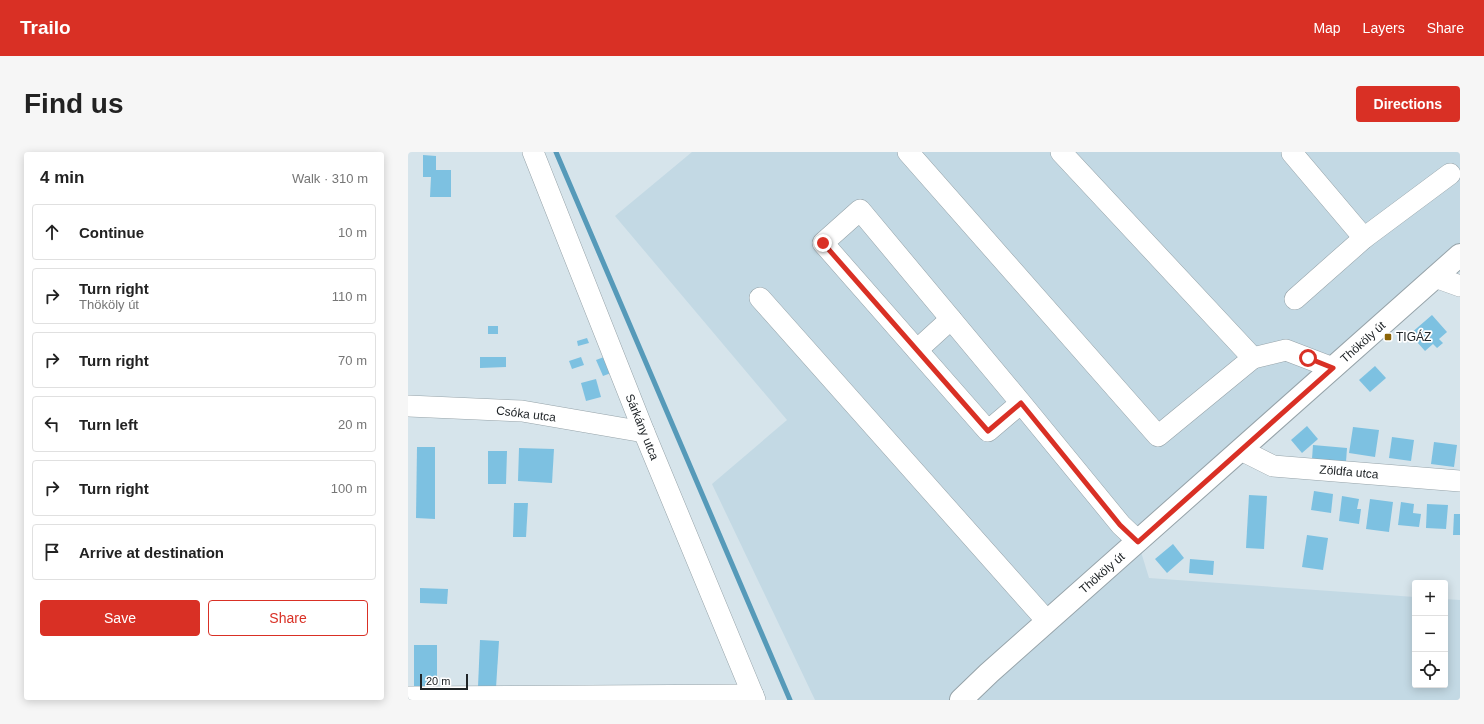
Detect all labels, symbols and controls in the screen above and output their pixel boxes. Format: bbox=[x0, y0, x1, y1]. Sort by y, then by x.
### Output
text: Trailo bbox=[20, 17, 71, 38]
text: Map bbox=[1313, 20, 1341, 36]
text: Layers bbox=[1363, 20, 1405, 36]
text: Share bbox=[1427, 20, 1464, 36]
button: Directions bbox=[1356, 86, 1460, 122]
text: Find us bbox=[24, 88, 124, 119]
text: 4 min bbox=[40, 168, 84, 187]
text: Walk · 310 m bbox=[292, 171, 368, 186]
icon: ahead bbox=[41, 221, 63, 243]
text: Continue bbox=[79, 224, 144, 241]
text: 10 m bbox=[338, 225, 367, 240]
route end bbox=[814, 234, 832, 252]
text: Turn right bbox=[79, 280, 149, 297]
icon: right bbox=[41, 285, 63, 307]
text: 110 m bbox=[332, 289, 367, 304]
text: Thököly út bbox=[79, 297, 139, 312]
street label: Thököly út bbox=[1338, 318, 1389, 366]
place label: TIGÁZ bbox=[1396, 329, 1431, 344]
marker: TIGÁZ bbox=[1383, 332, 1393, 342]
icon: right bbox=[41, 349, 63, 371]
route start bbox=[1299, 349, 1317, 367]
text: Turn right bbox=[79, 352, 149, 369]
text: 70 m bbox=[338, 353, 367, 368]
street label: Sárkány utca bbox=[622, 392, 662, 462]
street label: Csóka utca bbox=[495, 403, 557, 425]
icon: left bbox=[41, 413, 63, 435]
text: Turn left bbox=[79, 416, 138, 433]
text: 20 m bbox=[338, 417, 367, 432]
street label: Zöldfa utca bbox=[1319, 462, 1380, 482]
icon: right bbox=[41, 477, 63, 499]
text: Turn right bbox=[79, 480, 149, 497]
text: 100 m bbox=[331, 481, 367, 496]
icon: arrive bbox=[41, 541, 63, 563]
text: Arrive at destination bbox=[79, 544, 224, 561]
street label: Thököly út bbox=[1077, 549, 1128, 596]
map controls bbox=[1412, 580, 1448, 688]
button: + bbox=[1412, 580, 1448, 616]
button: Save bbox=[40, 600, 200, 636]
button: Share bbox=[208, 600, 368, 636]
button: − bbox=[1412, 616, 1448, 652]
button: locate bbox=[1412, 652, 1448, 688]
scale bar bbox=[420, 672, 468, 691]
text: 20 m bbox=[426, 675, 450, 687]

